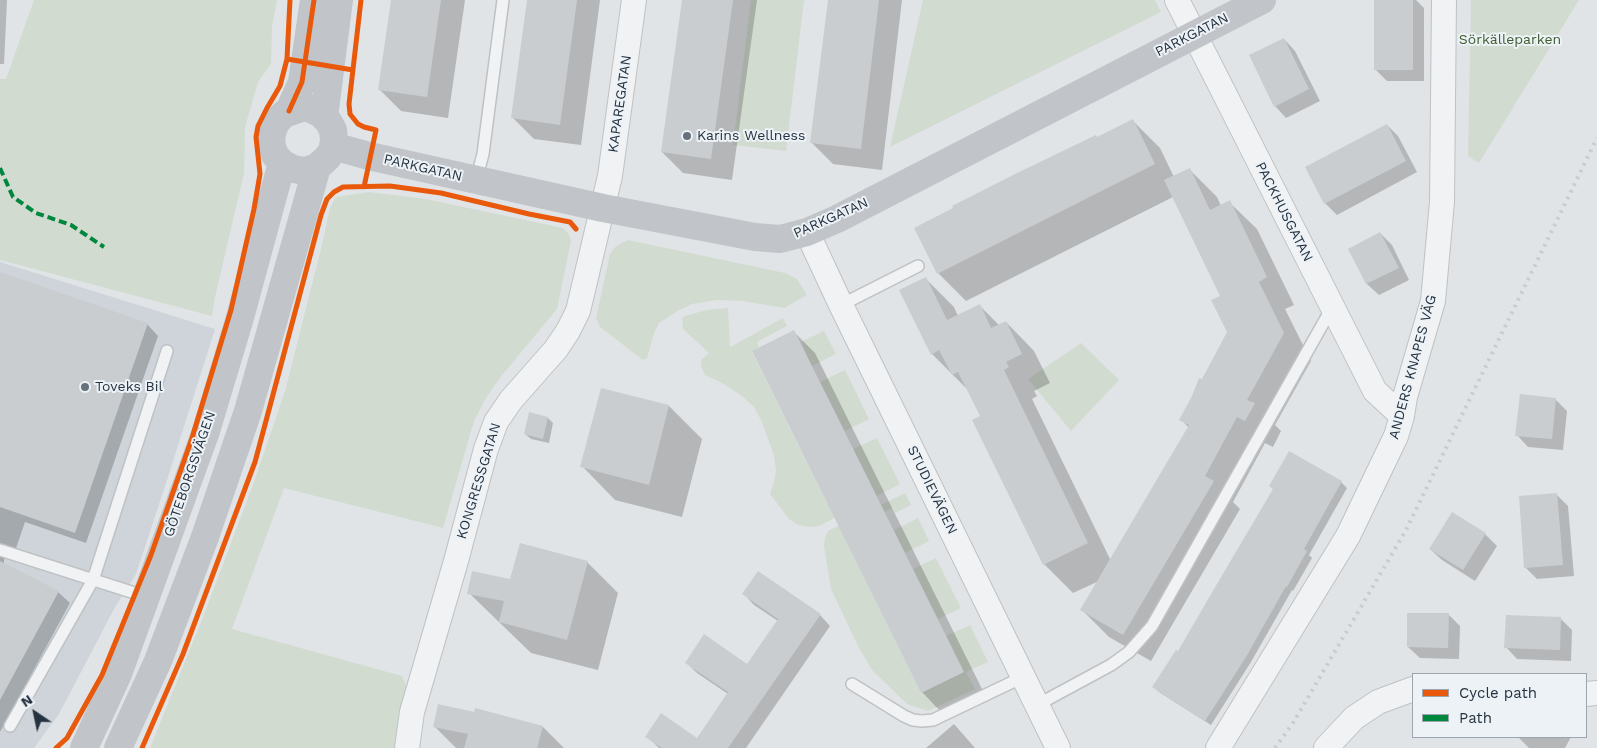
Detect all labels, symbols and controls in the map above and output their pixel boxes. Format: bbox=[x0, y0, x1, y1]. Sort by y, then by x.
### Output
street label: PARKGATAN bbox=[1153, 9, 1231, 61]
park label: Sörkälleparken bbox=[1459, 32, 1561, 48]
street label: KAPAREGATAN bbox=[605, 54, 635, 154]
place label: Karins Wellness bbox=[697, 128, 805, 144]
marker: Karins Wellness bbox=[681, 130, 693, 142]
street label: PARKGATAN bbox=[382, 151, 464, 185]
street label: PACKHUSGATAN bbox=[1252, 159, 1316, 265]
street label: PARKGATAN bbox=[791, 194, 871, 242]
street label: ANDERS KNAPES VÄG bbox=[1386, 293, 1440, 441]
place label: Toveks Bil bbox=[95, 379, 163, 395]
marker: Toveks Bil bbox=[79, 381, 91, 393]
street label: GÖTEBORGSVÄGEN bbox=[161, 409, 219, 539]
street label: KONGRESSGATAN bbox=[453, 421, 505, 541]
street label: STUDIEVÄGEN bbox=[903, 443, 961, 537]
legend bbox=[1412, 673, 1587, 738]
text: Cycle path bbox=[1459, 684, 1537, 702]
north arrow bbox=[10, 688, 60, 738]
text: N bbox=[18, 691, 35, 710]
text: Path bbox=[1459, 709, 1492, 727]

